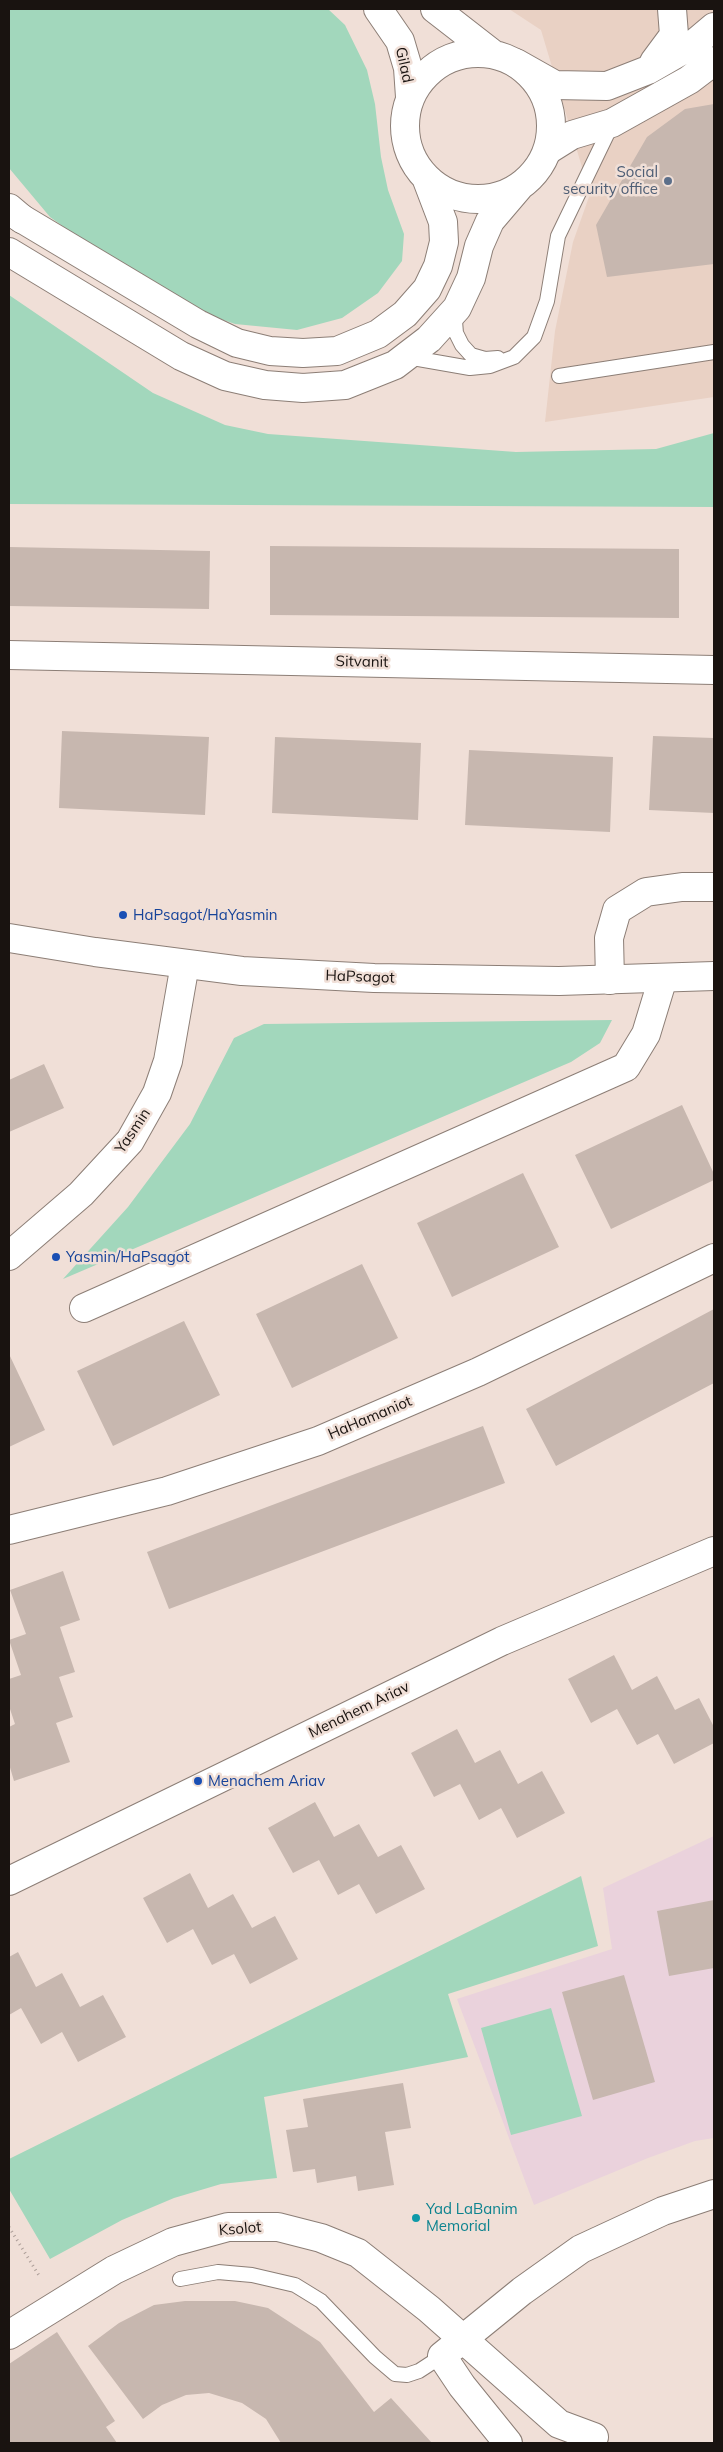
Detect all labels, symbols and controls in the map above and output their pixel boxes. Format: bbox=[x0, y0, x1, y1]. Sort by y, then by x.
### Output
street label: Gilad bbox=[391, 45, 417, 85]
place label: Social security office bbox=[563, 163, 658, 198]
marker: Social security office bbox=[662, 175, 674, 187]
street label: Sitvanit bbox=[336, 653, 388, 671]
place label: HaPsagot/HaYasmin bbox=[133, 906, 278, 924]
marker: HaPsagot/HaYasmin bbox=[117, 909, 129, 921]
street label: HaPsagot bbox=[325, 967, 395, 987]
street label: Yasmin bbox=[112, 1105, 154, 1157]
place label: Yasmin/HaPsagot bbox=[66, 1248, 189, 1266]
marker: Yasmin/HaPsagot bbox=[50, 1251, 62, 1263]
street label: HaHamaniot bbox=[325, 1392, 415, 1444]
street label: Menahem Ariav bbox=[306, 1678, 412, 1742]
place label: Menachem Ariav bbox=[208, 1772, 325, 1790]
marker: Menachem Ariav bbox=[192, 1775, 204, 1787]
place label: Yad LaBanim Memorial bbox=[426, 2200, 518, 2235]
marker: Yad LaBanim Memorial bbox=[410, 2212, 422, 2224]
street label: Ksolot bbox=[218, 2218, 262, 2240]

